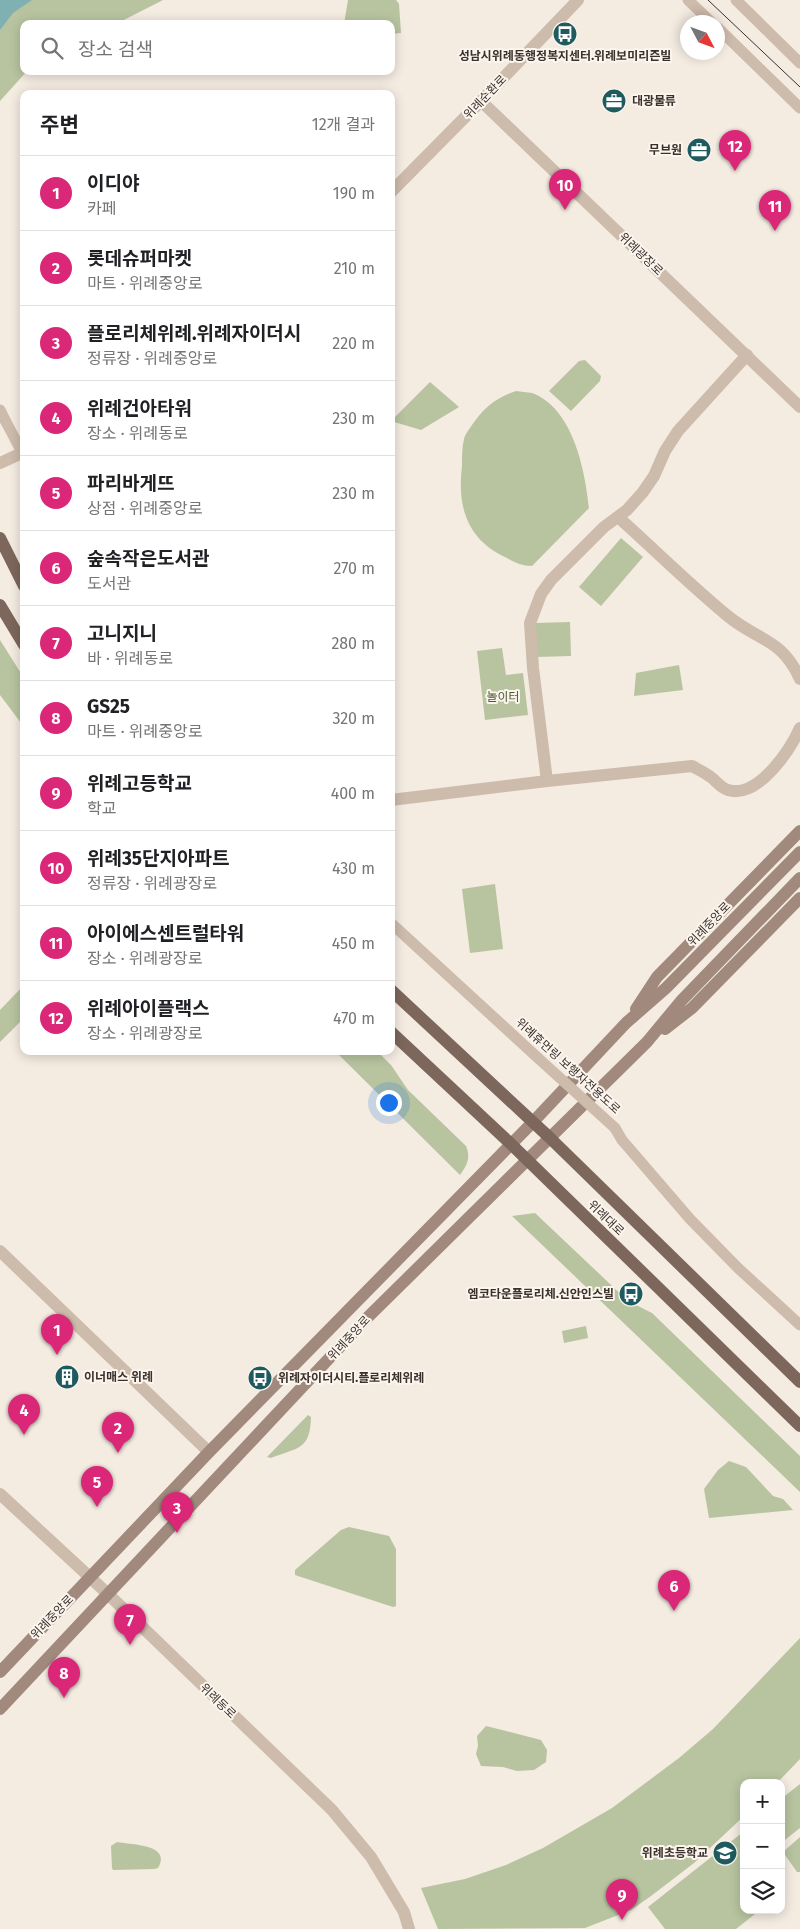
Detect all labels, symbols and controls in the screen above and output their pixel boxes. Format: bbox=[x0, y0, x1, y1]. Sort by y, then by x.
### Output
north arrow bbox=[680, 15, 725, 60]
search box bbox=[20, 20, 395, 75]
bus stop icon: 성남시위례동행정복지센터.위례보미리즌빌 bbox=[552, 21, 578, 47]
icon: search bbox=[38, 34, 66, 62]
text: 장소 검색 bbox=[78, 38, 153, 61]
place label: 성남시위례동행정복지센터.위례보미리즌빌 bbox=[459, 49, 671, 63]
street label: 위례순환로 bbox=[461, 72, 509, 122]
office icon: 대광물류 bbox=[601, 88, 627, 114]
place label: 대광물류 bbox=[632, 94, 676, 108]
text: 주변 bbox=[40, 112, 79, 138]
text: 12개 결과 bbox=[312, 115, 375, 134]
pin: 12 bbox=[719, 130, 751, 171]
office icon: 무브원 bbox=[686, 137, 712, 163]
place label: 무브원 bbox=[649, 143, 682, 157]
pin: 10 bbox=[549, 169, 581, 210]
text: 이디야 bbox=[87, 172, 139, 195]
text: 1 bbox=[52, 184, 60, 203]
text: 190 m bbox=[333, 184, 375, 203]
pin: 11 bbox=[759, 190, 791, 231]
text: 카페 bbox=[87, 199, 116, 218]
street label: 위례광장로 bbox=[616, 230, 666, 278]
text: 롯데슈퍼마켓 bbox=[87, 247, 192, 270]
text: 2 bbox=[52, 259, 60, 278]
text: 210 m bbox=[334, 259, 375, 278]
text: 마트 · 위례중앙로 bbox=[87, 274, 202, 293]
text: 플로리체위례.위례자이더시 bbox=[87, 322, 301, 345]
text: 3 bbox=[52, 334, 60, 353]
text: 220 m bbox=[332, 334, 375, 353]
text: 정류장 · 위례중앙로 bbox=[87, 349, 217, 368]
text: 위례건아타워 bbox=[87, 397, 192, 420]
text: 4 bbox=[51, 409, 61, 428]
text: 230 m bbox=[332, 409, 375, 428]
text: 장소 · 위례동로 bbox=[87, 424, 188, 443]
text: 파리바게뜨 bbox=[87, 472, 174, 495]
text: 5 bbox=[52, 484, 60, 503]
text: 230 m bbox=[332, 484, 375, 503]
text: 상점 · 위례중앙로 bbox=[87, 499, 202, 518]
text: 숲속작은도서관 bbox=[87, 547, 209, 570]
text: 6 bbox=[51, 559, 61, 578]
text: 270 m bbox=[333, 559, 375, 578]
text: 도서관 bbox=[87, 574, 131, 593]
text: 고니지니 bbox=[87, 622, 157, 645]
text: 7 bbox=[52, 634, 60, 653]
text: 280 m bbox=[331, 634, 375, 653]
text: 바 · 위례동로 bbox=[87, 649, 173, 668]
park label: 놀이터 bbox=[486, 690, 520, 704]
text: GS25 bbox=[87, 695, 130, 718]
text: 8 bbox=[51, 709, 61, 728]
text: 320 m bbox=[332, 709, 375, 728]
text: 마트 · 위례중앙로 bbox=[87, 722, 202, 741]
text: 위례고등학교 bbox=[87, 772, 192, 795]
text: 9 bbox=[52, 784, 60, 803]
text: 400 m bbox=[331, 784, 375, 803]
text: 학교 bbox=[87, 799, 116, 818]
text: 위례35단지아파트 bbox=[87, 847, 229, 870]
text: 10 bbox=[48, 859, 64, 878]
text: 430 m bbox=[332, 859, 375, 878]
text: 정류장 · 위례광장로 bbox=[87, 874, 217, 893]
street label: 위례중앙로 bbox=[685, 899, 733, 949]
text: 아이에스센트럴타워 bbox=[87, 922, 244, 945]
text: 11 bbox=[49, 934, 63, 953]
text: 450 m bbox=[332, 934, 375, 953]
text: 장소 · 위례광장로 bbox=[87, 949, 202, 968]
text: 위례아이플랙스 bbox=[87, 997, 209, 1020]
text: 12 bbox=[48, 1009, 64, 1028]
text: 470 m bbox=[333, 1009, 375, 1028]
street label: 위례휴먼링 보행자전용도로 bbox=[513, 1015, 623, 1117]
text: 장소 · 위례광장로 bbox=[87, 1024, 202, 1043]
your location bbox=[376, 1090, 402, 1116]
street label: 위례대로 bbox=[585, 1198, 627, 1238]
bus stop icon: 엠코타운플로리체.신안인스빌 bbox=[618, 1281, 644, 1307]
place label: 엠코타운플로리체.신안인스빌 bbox=[468, 1287, 614, 1301]
street label: 위례중앙로 bbox=[325, 1313, 373, 1363]
pin: 1 bbox=[41, 1314, 73, 1355]
building icon: 이너매스 위례 bbox=[54, 1364, 80, 1390]
bus stop icon: 위례자이더시티.플로리체위례 bbox=[247, 1365, 273, 1391]
place label: 이너매스 위례 bbox=[84, 1370, 153, 1384]
place label: 위례자이더시티.플로리체위례 bbox=[278, 1371, 424, 1385]
pin: 4 bbox=[8, 1394, 40, 1435]
pin: 2 bbox=[102, 1412, 134, 1453]
pin: 5 bbox=[81, 1466, 113, 1507]
pin: 3 bbox=[161, 1492, 193, 1533]
pin: 6 bbox=[658, 1570, 690, 1611]
street label: 위례중앙로 bbox=[28, 1592, 76, 1642]
pin: 7 bbox=[114, 1604, 146, 1645]
pin: 8 bbox=[48, 1657, 80, 1698]
street label: 위례동로 bbox=[197, 1681, 239, 1721]
map controls bbox=[740, 1779, 785, 1914]
button: + bbox=[740, 1779, 785, 1824]
button: − bbox=[740, 1824, 785, 1869]
school or university icon: 위례초등학교 bbox=[712, 1840, 738, 1866]
place label: 위례초등학교 bbox=[642, 1846, 708, 1860]
button: layers bbox=[740, 1869, 785, 1914]
pin: 9 bbox=[606, 1879, 638, 1920]

